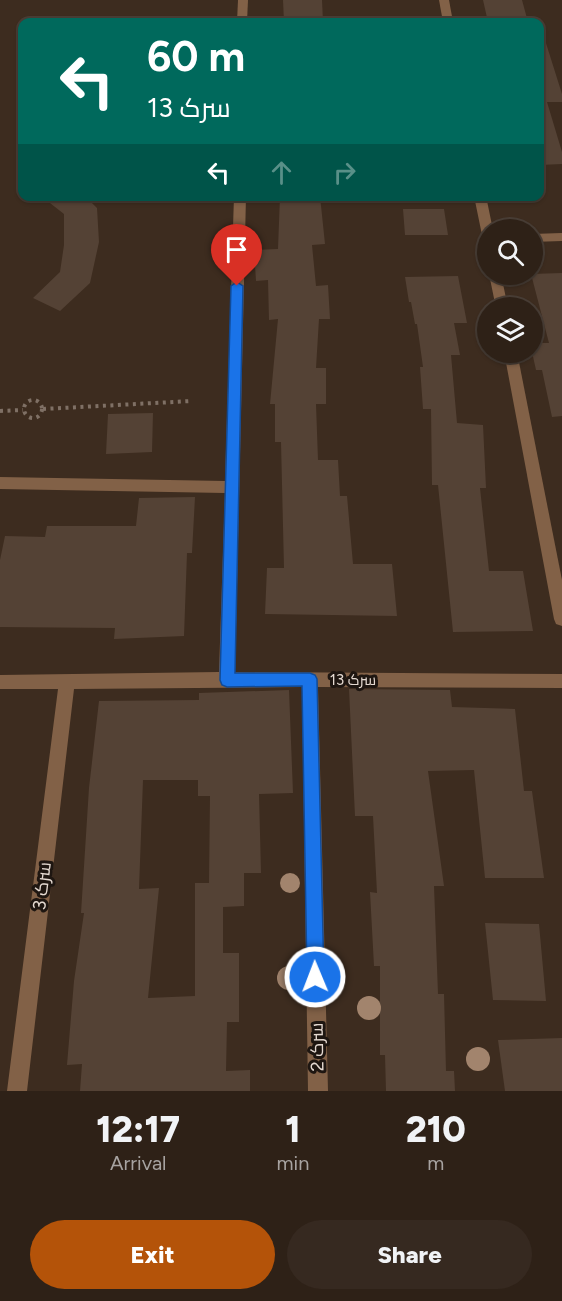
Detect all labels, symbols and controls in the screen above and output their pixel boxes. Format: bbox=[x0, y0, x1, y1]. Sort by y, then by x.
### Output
text: 60 m bbox=[147, 31, 245, 82]
icon: left bbox=[48, 42, 126, 120]
text: سرک 13 bbox=[147, 91, 231, 124]
icon: left bbox=[202, 156, 235, 189]
icon: ahead bbox=[265, 156, 298, 189]
icon: right bbox=[328, 156, 361, 189]
map controls bbox=[477, 219, 543, 363]
button: search bbox=[477, 219, 543, 285]
pin bbox=[211, 224, 262, 286]
icon: arrive bbox=[220, 233, 253, 266]
button: layers bbox=[477, 297, 543, 363]
street label: سرک 13 bbox=[330, 671, 376, 689]
street label: سرک 3 bbox=[28, 861, 56, 911]
position arrow bbox=[283, 945, 347, 1009]
street label: سرک 2 bbox=[306, 1023, 328, 1071]
text: 12:17 bbox=[96, 1108, 180, 1151]
text: 1 bbox=[285, 1108, 301, 1151]
text: 210 bbox=[406, 1108, 466, 1151]
text: Arrival bbox=[110, 1151, 166, 1175]
text: min bbox=[277, 1151, 309, 1175]
text: m bbox=[427, 1151, 444, 1175]
button: Exit bbox=[30, 1220, 275, 1289]
button: Share bbox=[287, 1220, 532, 1289]

